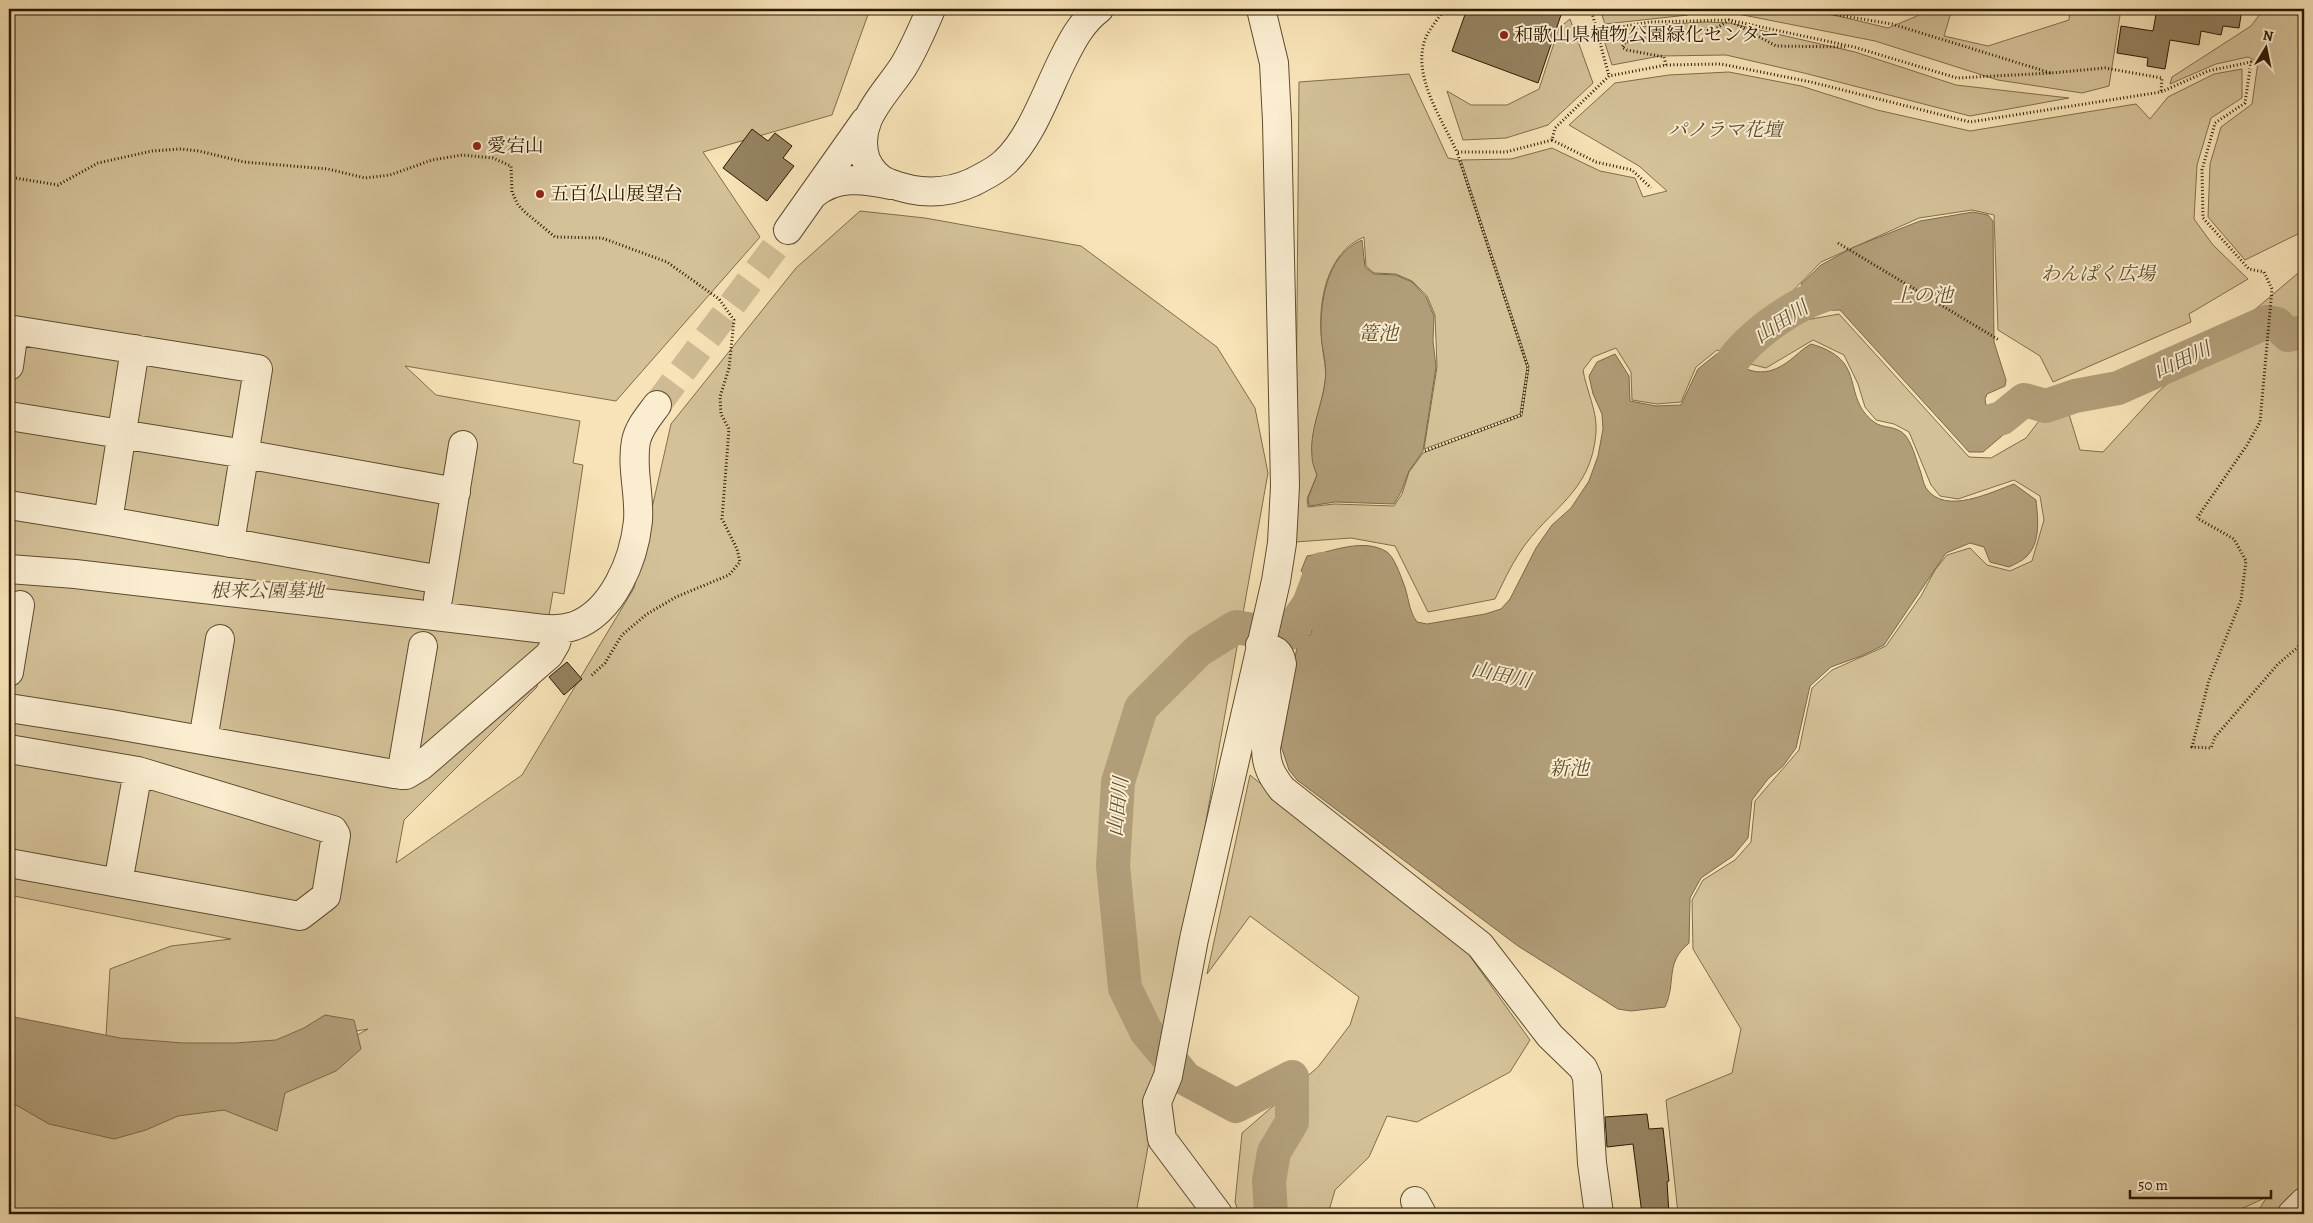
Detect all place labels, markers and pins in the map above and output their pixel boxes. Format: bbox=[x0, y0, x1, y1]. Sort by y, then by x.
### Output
place label: 和歌山県植物公園緑化センター bbox=[1514, 22, 1779, 48]
marker: 和歌山県植物公園緑化センター bbox=[1498, 29, 1510, 41]
place label: 愛宕山 bbox=[487, 133, 544, 159]
marker: 愛宕山 bbox=[471, 140, 483, 152]
place label: 五百仏山展望台 bbox=[550, 181, 683, 207]
marker: 五百仏山展望台 bbox=[534, 188, 546, 200]

